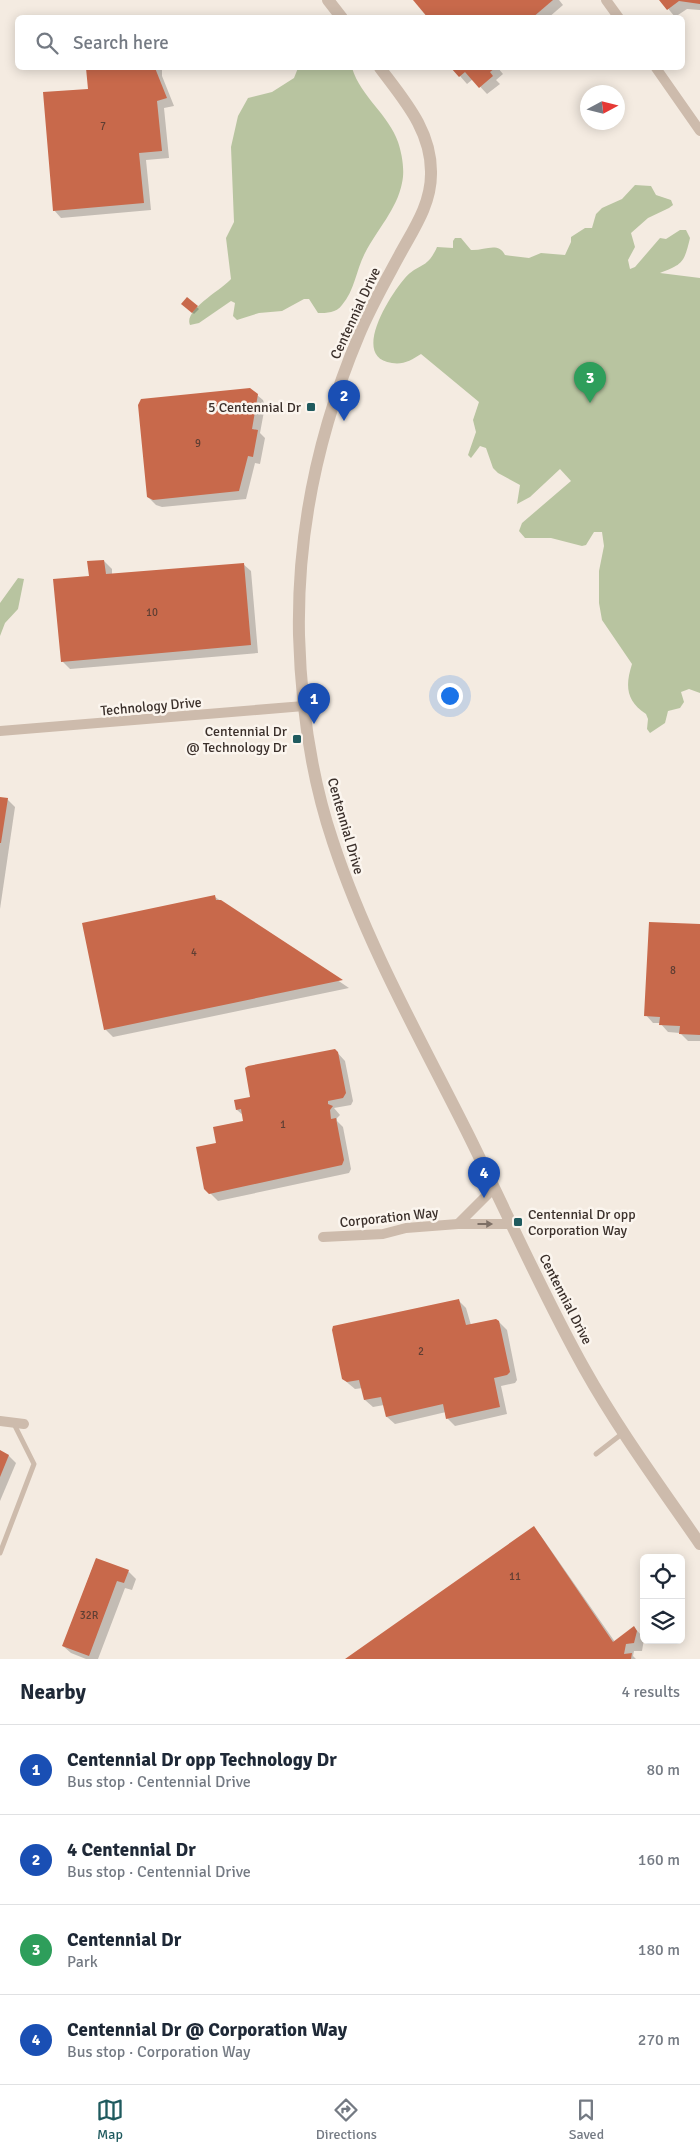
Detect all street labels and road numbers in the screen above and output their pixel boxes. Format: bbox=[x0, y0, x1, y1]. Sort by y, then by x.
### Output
street label: Centennial Drive bbox=[327, 265, 384, 362]
street label: Technology Drive bbox=[100, 694, 202, 719]
street label: Centennial Drive bbox=[324, 776, 367, 876]
street label: Corporation Way bbox=[339, 1204, 440, 1231]
street label: Centennial Drive bbox=[535, 1251, 596, 1347]

